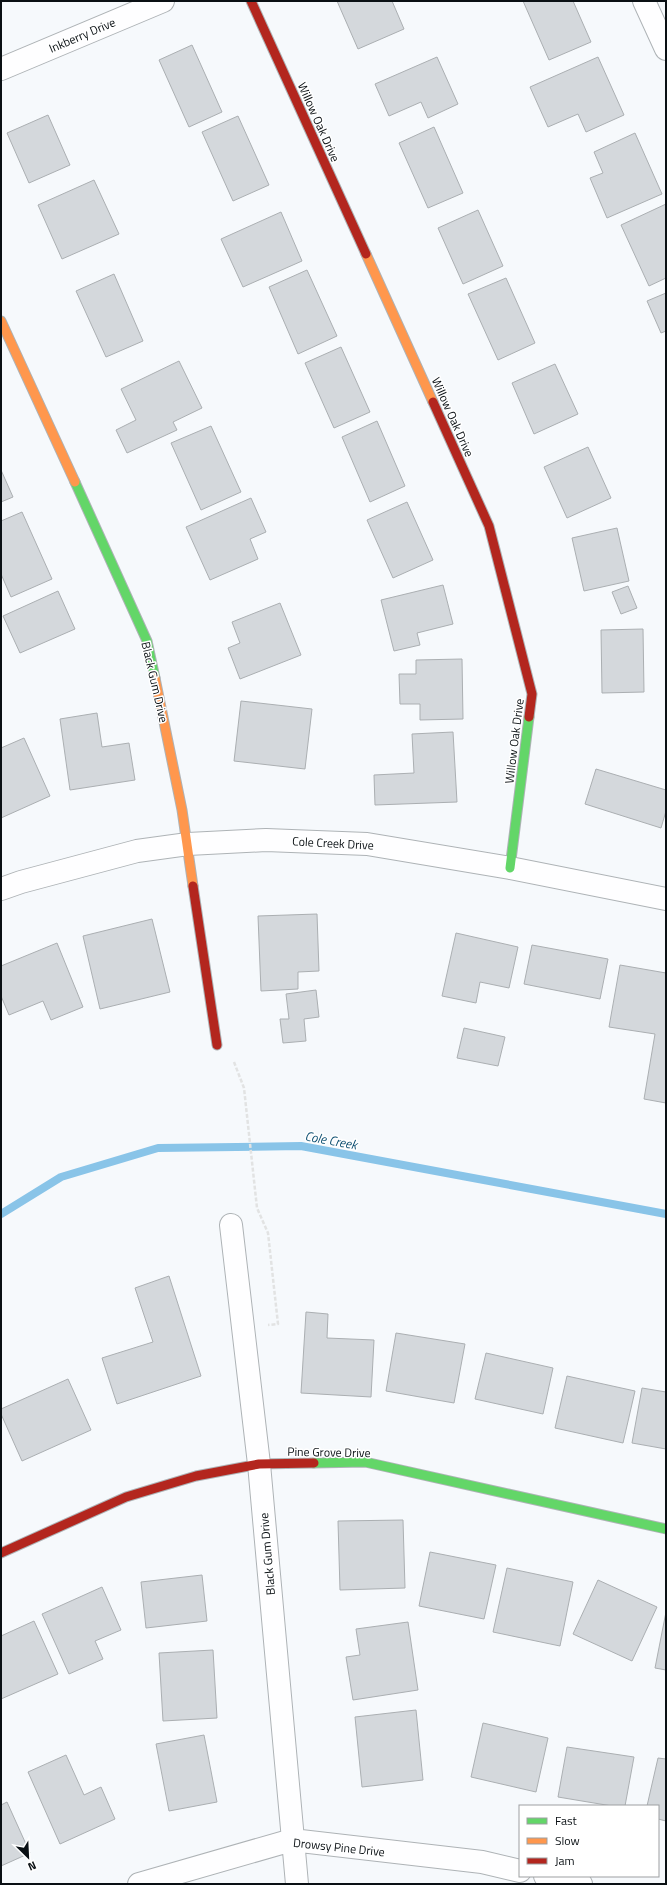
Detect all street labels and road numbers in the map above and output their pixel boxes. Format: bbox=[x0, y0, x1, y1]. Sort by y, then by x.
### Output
street label: Inkberry Drive bbox=[46, 12, 118, 58]
street label: Willow Oak Drive bbox=[293, 79, 345, 165]
street label: Willow Oak Drive bbox=[427, 374, 479, 460]
street label: Black Gum Drive bbox=[136, 640, 174, 724]
street label: Willow Oak Drive bbox=[499, 697, 529, 785]
street label: Cole Creek Drive bbox=[292, 831, 374, 855]
street label: Pine Grove Drive bbox=[287, 1442, 371, 1462]
street label: Black Gum Drive bbox=[254, 1512, 280, 1596]
street label: Drowsy Pine Drive bbox=[292, 1833, 386, 1861]

